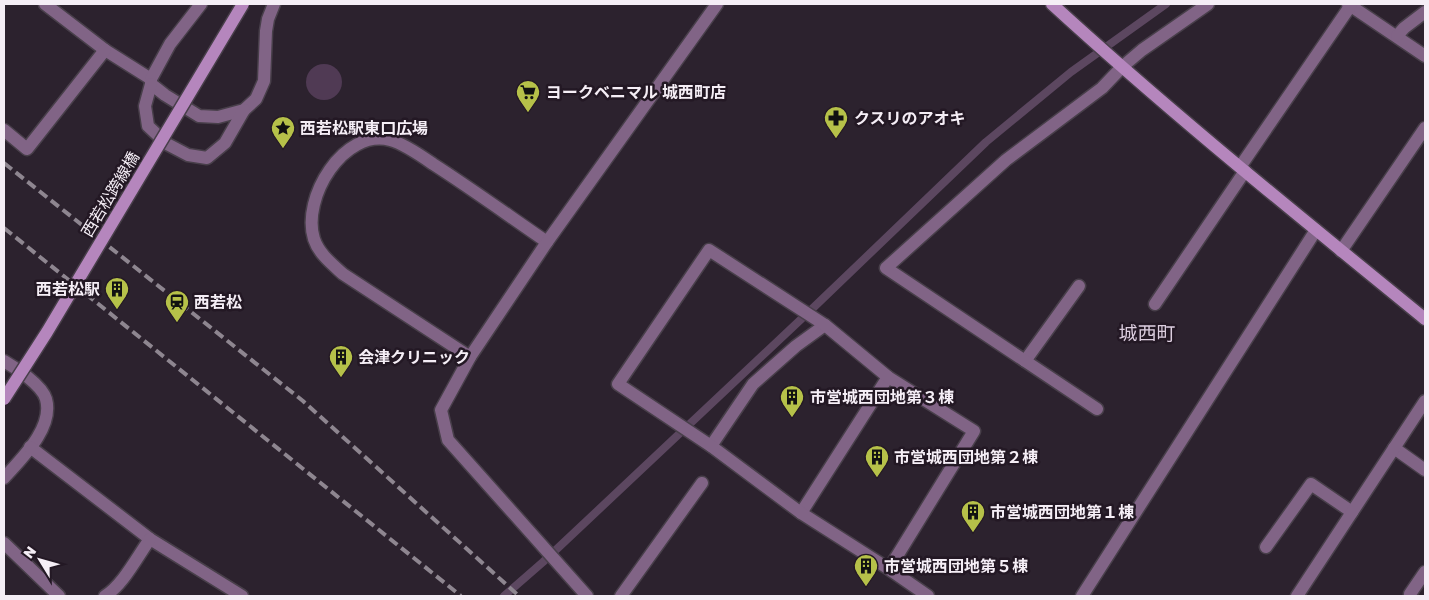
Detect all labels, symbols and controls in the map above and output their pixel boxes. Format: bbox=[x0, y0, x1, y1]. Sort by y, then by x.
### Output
supermarket icon: ヨークベニマル 城西町店 bbox=[515, 79, 541, 113]
place label: ヨークベニマル 城西町店 bbox=[546, 82, 726, 102]
pharmacy icon: クスリのアオキ bbox=[823, 105, 849, 139]
place label: クスリのアオキ bbox=[854, 108, 966, 128]
place icon: 西若松駅東口広場 bbox=[270, 115, 296, 149]
place label: 西若松駅東口広場 bbox=[300, 118, 428, 138]
street label: 西若松跨線橋 bbox=[77, 148, 143, 240]
building icon: 西若松駅 bbox=[104, 276, 130, 310]
place label: 西若松駅 bbox=[36, 279, 100, 299]
station icon: 西若松 bbox=[164, 289, 190, 323]
place label: 西若松 bbox=[194, 292, 242, 312]
district label: 城西町 bbox=[1118, 321, 1176, 344]
building icon: 会津クリニック bbox=[328, 344, 354, 378]
place label: 会津クリニック bbox=[358, 347, 470, 367]
building icon: 市営城西団地第３棟 bbox=[779, 384, 805, 418]
place label: 市営城西団地第３棟 bbox=[810, 387, 954, 407]
building icon: 市営城西団地第２棟 bbox=[864, 444, 890, 478]
place label: 市営城西団地第２棟 bbox=[894, 447, 1038, 467]
building icon: 市営城西団地第１棟 bbox=[960, 499, 986, 533]
place label: 市営城西団地第１棟 bbox=[990, 502, 1134, 522]
north arrow bbox=[15, 535, 65, 585]
text: N bbox=[19, 543, 39, 561]
building icon: 市営城西団地第５棟 bbox=[853, 553, 879, 587]
place label: 市営城西団地第５棟 bbox=[884, 556, 1028, 576]

